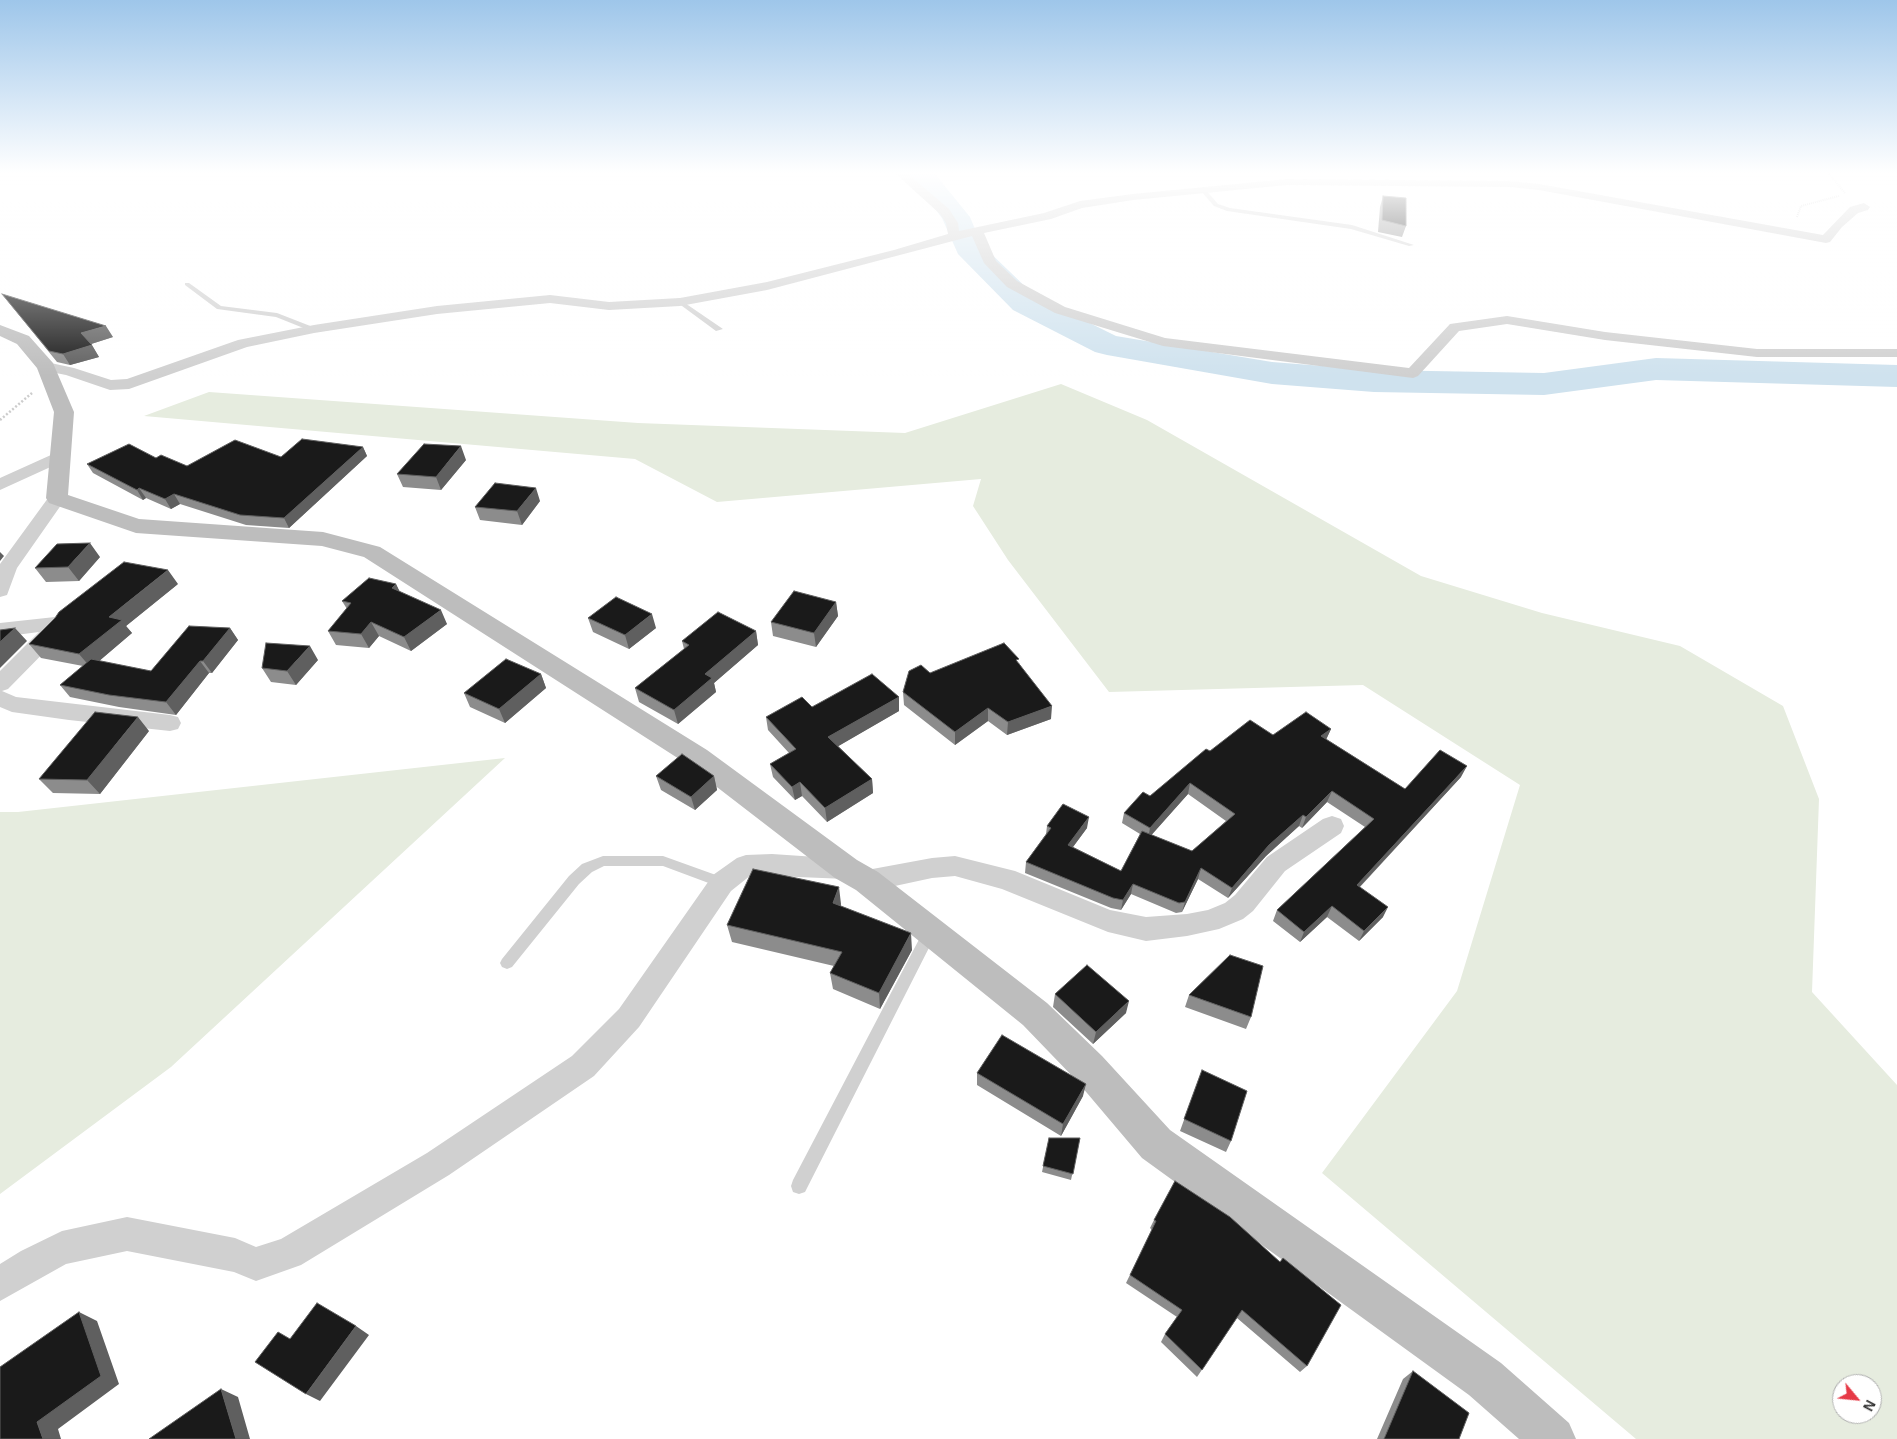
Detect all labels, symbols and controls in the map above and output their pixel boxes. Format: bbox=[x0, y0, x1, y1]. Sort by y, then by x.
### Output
north arrow bbox=[1832, 1374, 1882, 1424]
text: N bbox=[1860, 1397, 1879, 1414]

